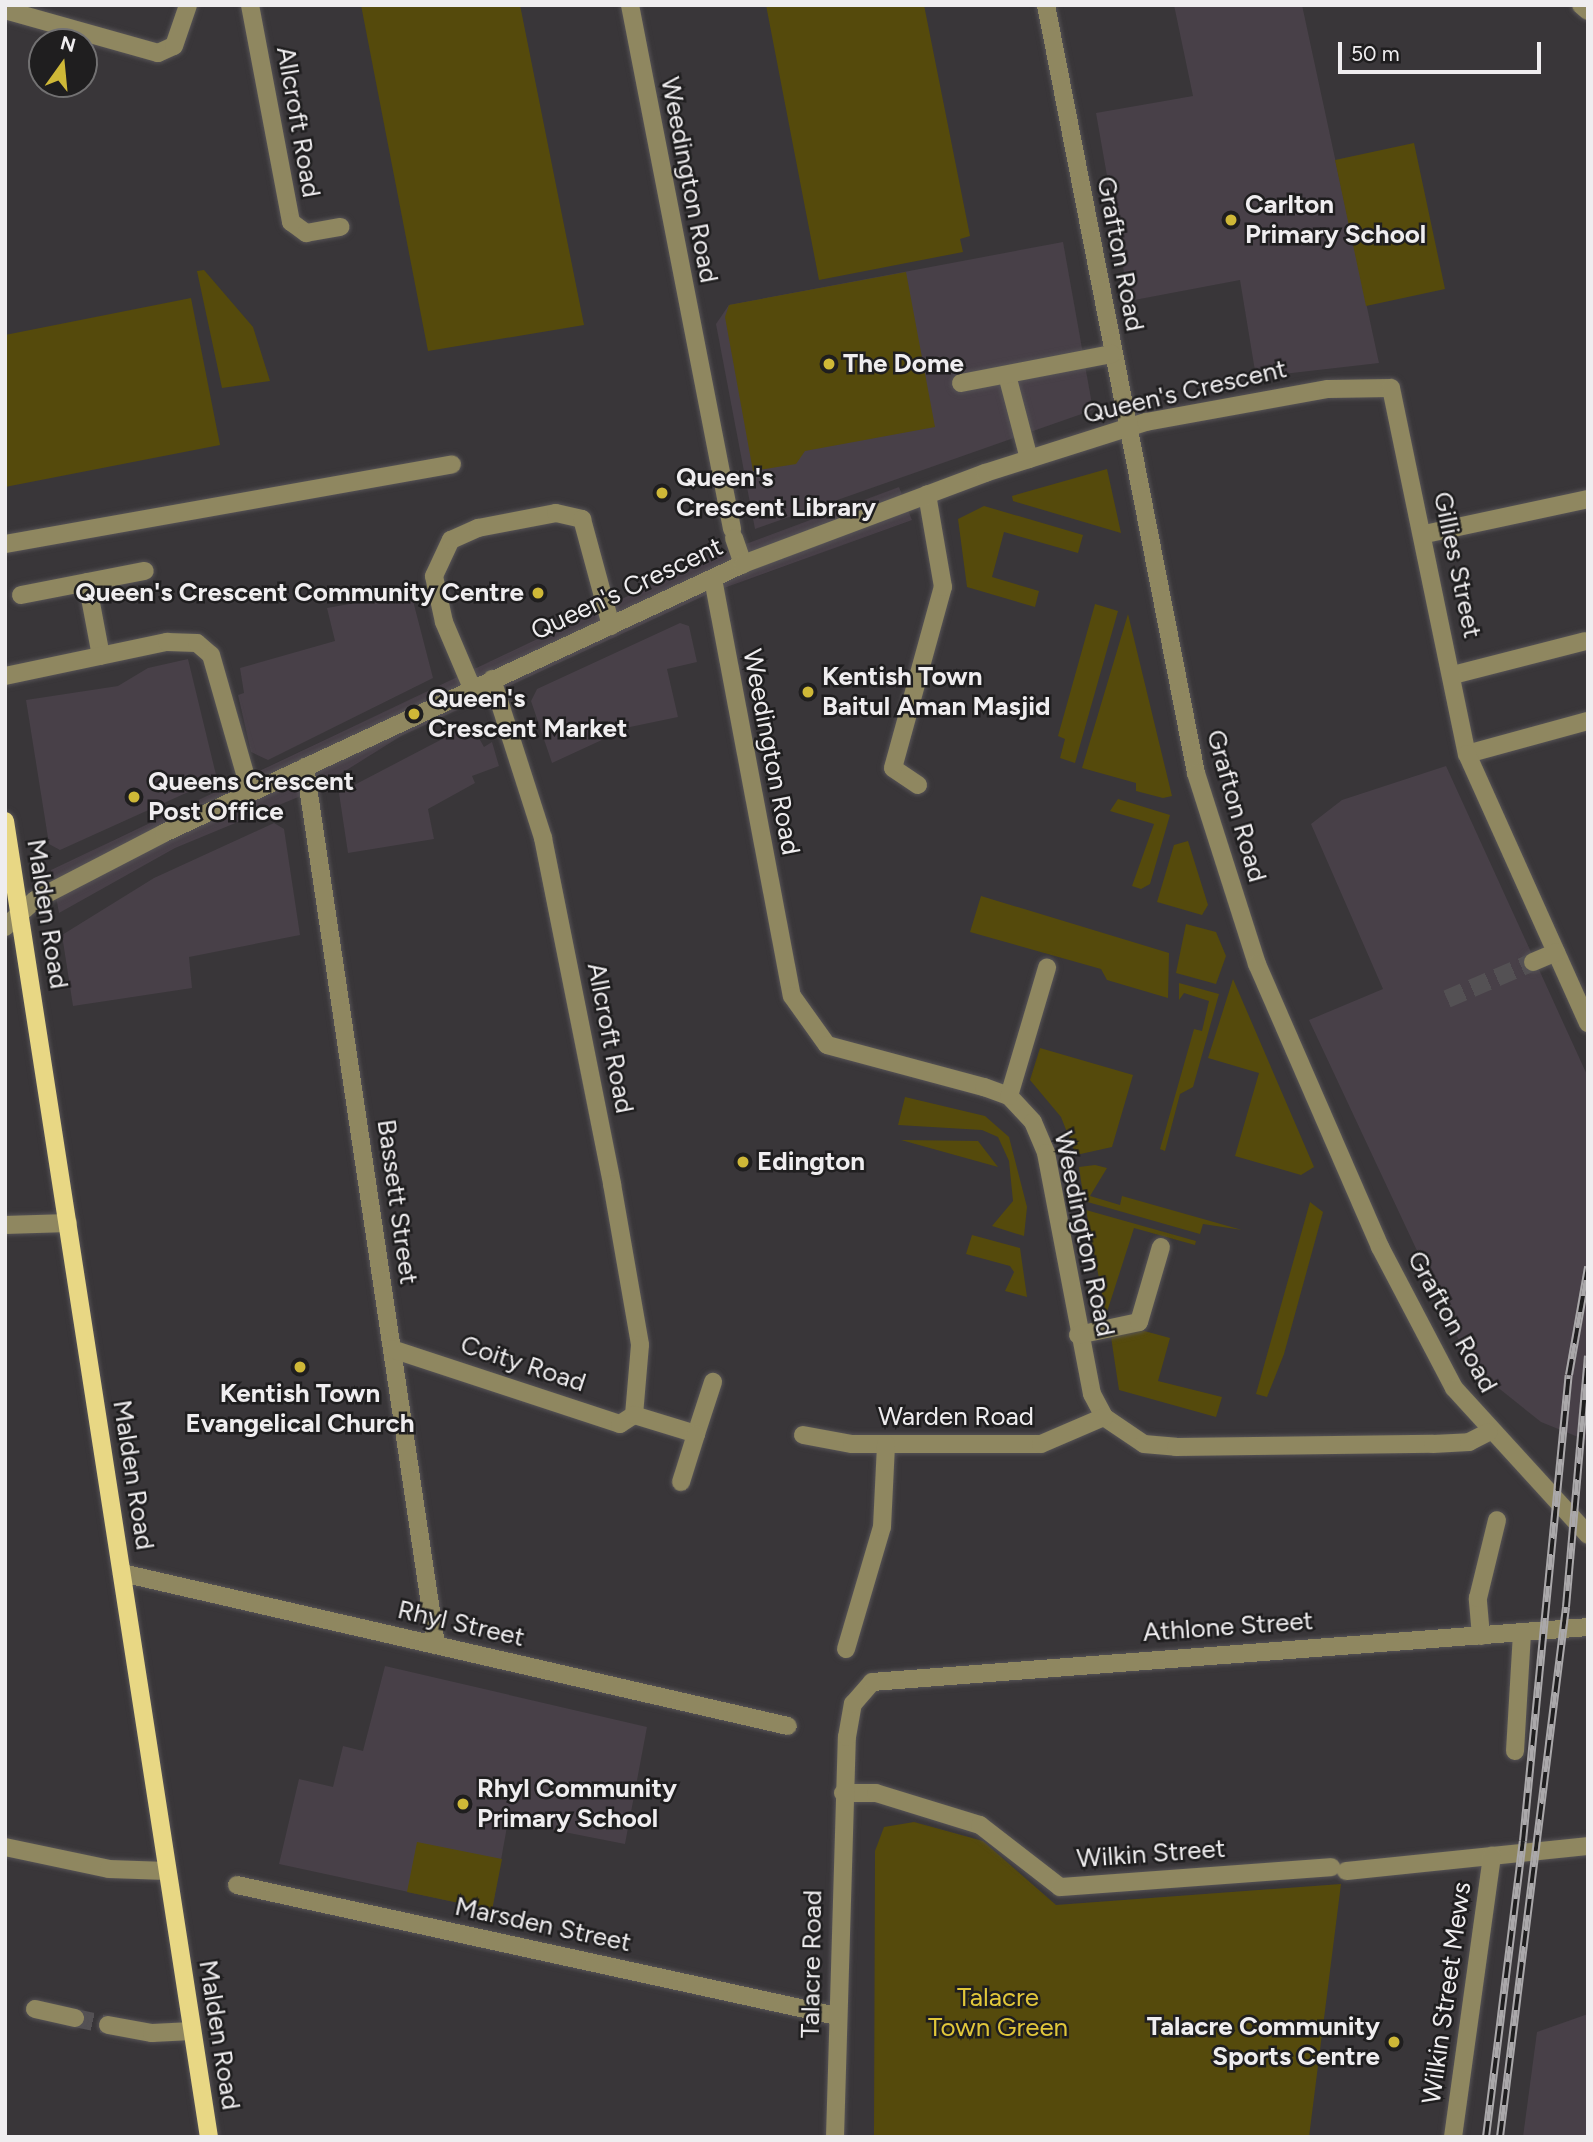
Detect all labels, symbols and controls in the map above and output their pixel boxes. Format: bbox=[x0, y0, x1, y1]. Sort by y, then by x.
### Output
north arrow bbox=[28, 28, 98, 98]
scale bar bbox=[1341, 28, 1544, 72]
text: N bbox=[58, 31, 78, 57]
text: 50 m bbox=[1351, 41, 1400, 66]
street label: Allcroft Road bbox=[269, 44, 327, 200]
street label: Weedington Road bbox=[654, 74, 724, 286]
street label: Grafton Road bbox=[1090, 174, 1150, 334]
place label: Carlton Primary School bbox=[1245, 189, 1426, 250]
marker: Carlton Primary School bbox=[1223, 212, 1239, 228]
place label: The Dome bbox=[843, 348, 964, 380]
street label: Queen's Crescent bbox=[1080, 353, 1290, 431]
marker: The Dome bbox=[821, 356, 837, 372]
place label: Queen's Crescent Library bbox=[676, 462, 876, 524]
marker: Queen's Crescent Library bbox=[654, 485, 670, 501]
street label: Gillies Street bbox=[1426, 489, 1488, 641]
street label: Queen's Crescent bbox=[526, 531, 728, 647]
place label: Queen's Crescent Community Centre bbox=[75, 577, 524, 609]
marker: Queen's Crescent Community Centre bbox=[530, 585, 546, 601]
street label: Weedington Road bbox=[736, 646, 806, 858]
place label: Kentish Town Baitul Aman Masjid bbox=[822, 661, 1051, 722]
place label: Queen's Crescent Market bbox=[428, 683, 627, 744]
marker: Kentish Town Baitul Aman Masjid bbox=[800, 684, 816, 700]
marker: Queen's Crescent Market bbox=[406, 706, 422, 722]
street label: Grafton Road bbox=[1199, 726, 1273, 886]
place label: Queens Crescent Post Office bbox=[148, 766, 354, 828]
marker: Queens Crescent Post Office bbox=[126, 789, 142, 805]
street label: Malden Road bbox=[20, 837, 74, 991]
street label: Allcroft Road bbox=[580, 960, 640, 1116]
street label: Bassett Street bbox=[370, 1117, 424, 1287]
street label: Weedington Road bbox=[1047, 1129, 1121, 1339]
place label: Edington bbox=[757, 1146, 865, 1178]
marker: Edington bbox=[735, 1154, 751, 1170]
street label: Grafton Road bbox=[1400, 1246, 1504, 1398]
street label: Coity Road bbox=[457, 1329, 589, 1399]
marker: Kentish Town Evangelical Church bbox=[292, 1359, 308, 1375]
place label: Kentish Town Evangelical Church bbox=[185, 1378, 415, 1440]
street label: Malden Road bbox=[106, 1398, 160, 1552]
street label: Warden Road bbox=[878, 1401, 1034, 1433]
street label: Rhyl Street bbox=[395, 1594, 527, 1654]
street label: Athlone Street bbox=[1142, 1605, 1314, 1649]
place label: Rhyl Community Primary School bbox=[477, 1773, 677, 1834]
marker: Rhyl Community Primary School bbox=[455, 1796, 471, 1812]
street label: Wilkin Street bbox=[1076, 1833, 1226, 1875]
street label: Wilkin Street Mews bbox=[1416, 1880, 1478, 2106]
street label: Talacre Road bbox=[795, 1890, 829, 2038]
street label: Marsden Street bbox=[452, 1891, 634, 1959]
street label: Malden Road bbox=[192, 1958, 246, 2112]
park label: Talacre Town Green bbox=[928, 1982, 1068, 2044]
place label: Talacre Community Sports Centre bbox=[1147, 2011, 1380, 2072]
marker: Talacre Community Sports Centre bbox=[1386, 2034, 1402, 2050]

